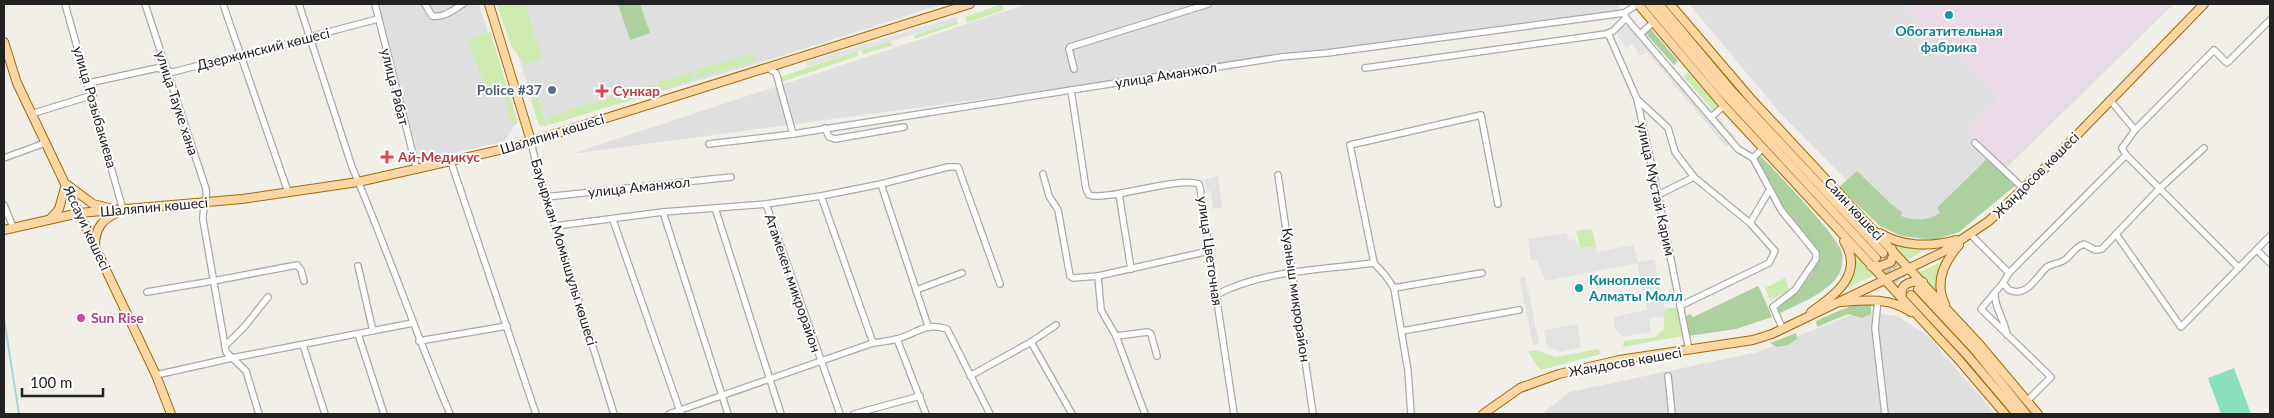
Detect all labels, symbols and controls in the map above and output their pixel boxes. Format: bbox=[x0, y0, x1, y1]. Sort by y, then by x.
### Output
marker: Обогатительная фабрика bbox=[1943, 9, 1955, 21]
place label: Обогатительная фабрика bbox=[1895, 22, 2003, 55]
street label: Дзержинский көшесі bbox=[195, 24, 331, 73]
street label: улица Розыбакиева bbox=[70, 44, 121, 170]
street label: улица Рабат bbox=[378, 46, 413, 127]
street label: улица Тауке хана bbox=[153, 48, 202, 157]
street label: улица Аманжол bbox=[1114, 58, 1218, 91]
place label: Police #37 bbox=[477, 81, 542, 98]
place label: Сункар bbox=[613, 82, 660, 99]
marker: Police #37 bbox=[546, 84, 558, 96]
marker: Сункар bbox=[595, 84, 609, 98]
street label: Шаляпин көшесі bbox=[498, 110, 606, 157]
street label: улица Мустай Карим bbox=[1634, 121, 1679, 257]
street label: Жандосов көшесі bbox=[1989, 128, 2082, 221]
place label: Ай-Медикус bbox=[397, 148, 480, 165]
marker: Ай-Медикус bbox=[380, 150, 394, 164]
street label: Бауыржан Момышұлы көшесі bbox=[528, 156, 601, 347]
street label: улица Аманжол bbox=[587, 173, 691, 200]
street label: Саин көшесі bbox=[1821, 174, 1888, 244]
street label: Яссауи көшесі bbox=[60, 182, 115, 273]
street label: Шаляпин көшесі bbox=[99, 193, 209, 220]
street label: улица Цветочная bbox=[1194, 195, 1227, 307]
street label: Атамекен микрорайон bbox=[762, 211, 825, 354]
street label: Куаныш микрорайон bbox=[1279, 227, 1314, 363]
place label: Киноплекс Алматы Молл bbox=[1588, 271, 1683, 304]
marker: Киноплекс Алматы Молл bbox=[1573, 282, 1585, 294]
place label: Sun Rise bbox=[91, 309, 144, 326]
marker: Sun Rise bbox=[75, 312, 87, 324]
street label: Жандосов көшесі bbox=[1567, 343, 1683, 380]
scale bar bbox=[22, 366, 104, 398]
text: 100 m bbox=[30, 373, 72, 391]

